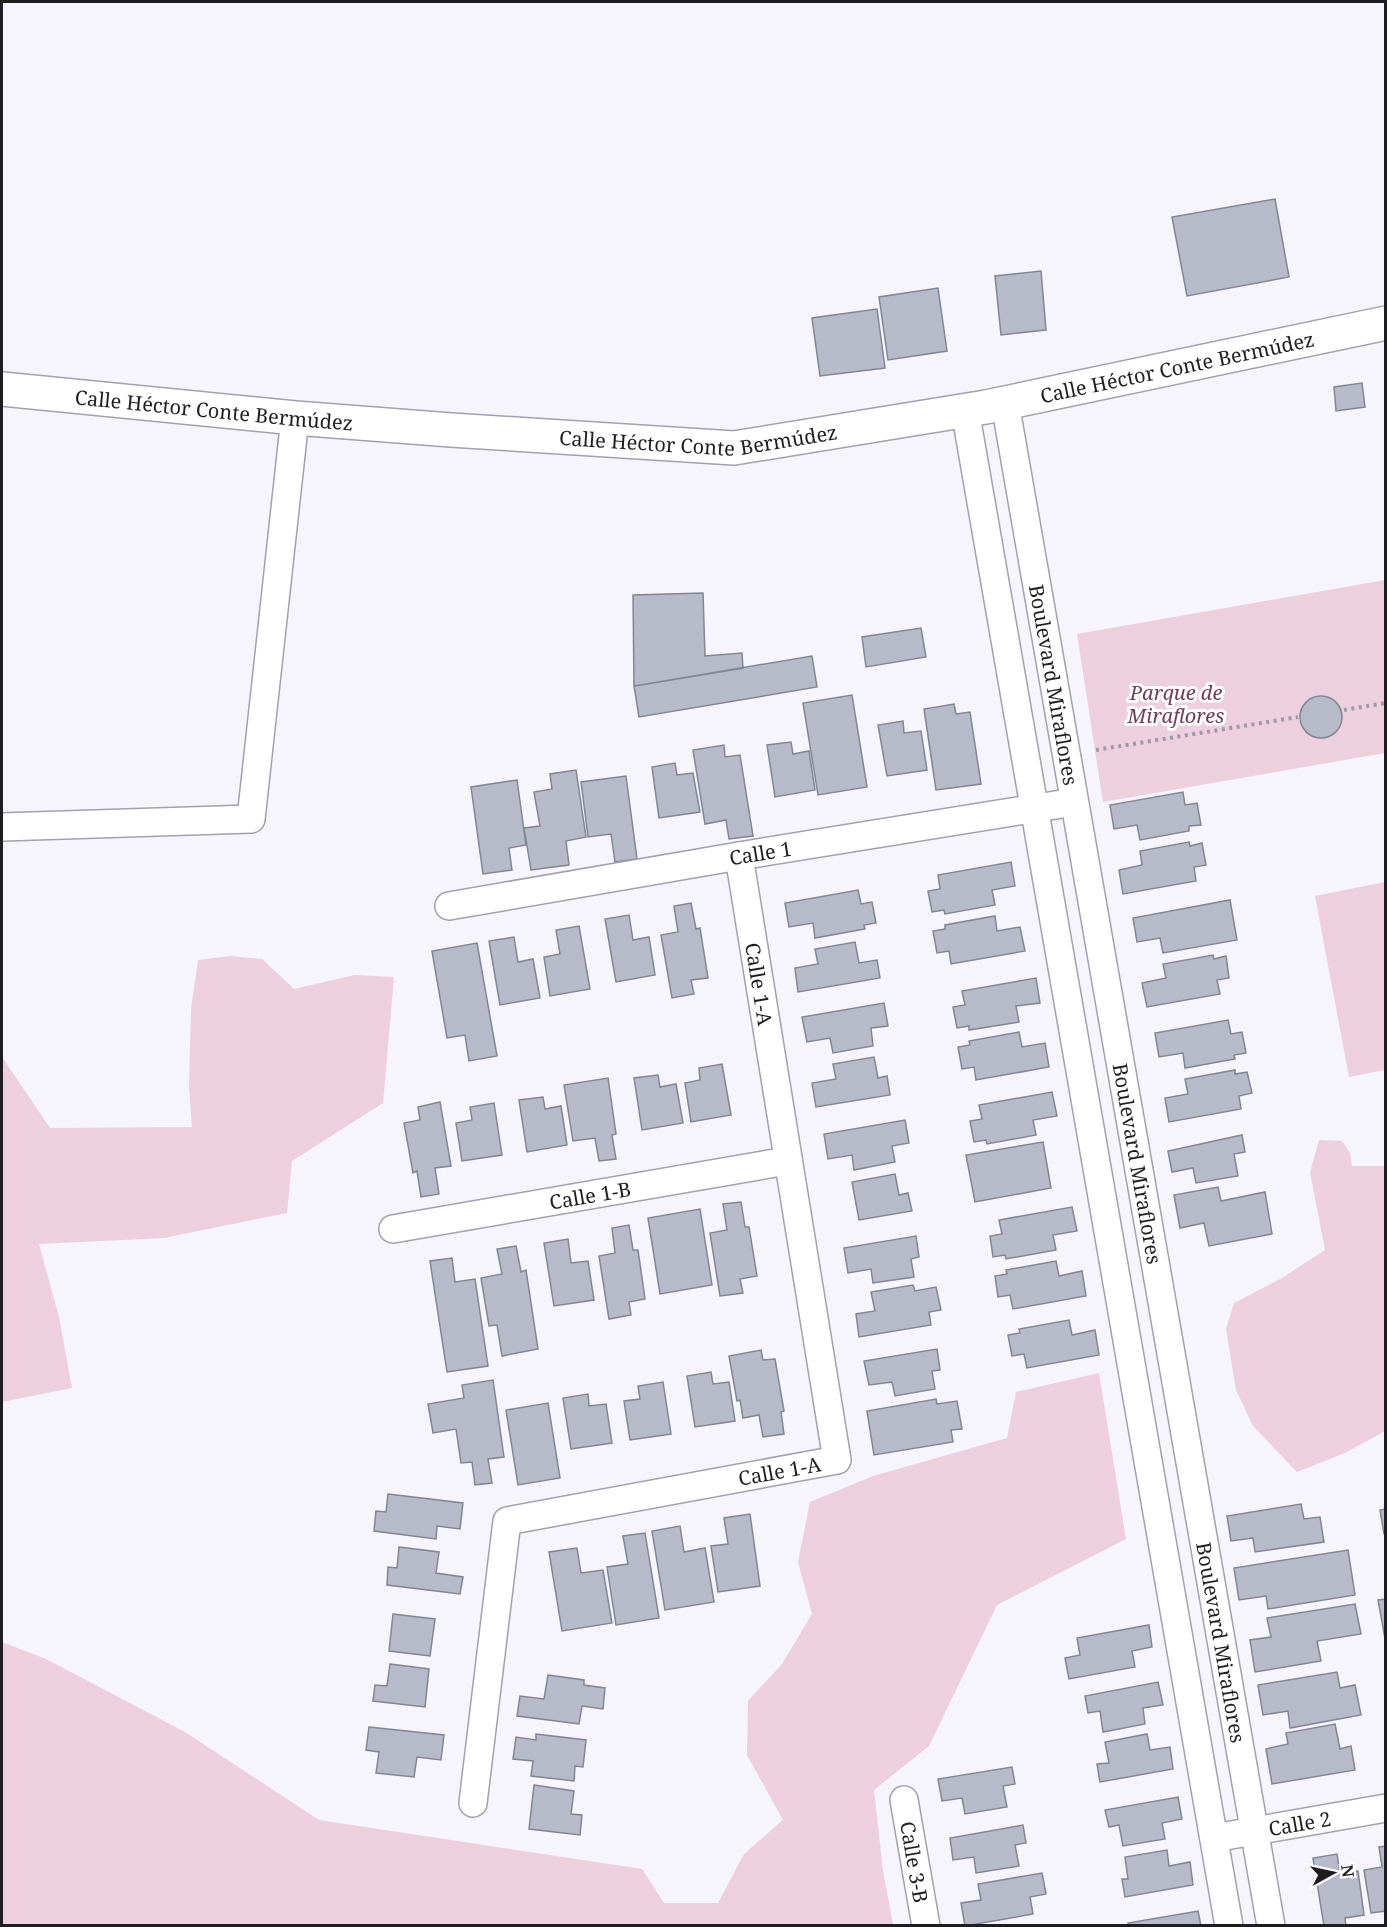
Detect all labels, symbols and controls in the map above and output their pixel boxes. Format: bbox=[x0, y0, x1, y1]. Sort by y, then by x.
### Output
street label: Calle Héctor Conte Bermúdez bbox=[1038, 325, 1316, 409]
street label: Calle Héctor Conte Bermúdez bbox=[74, 383, 354, 436]
street label: Calle Héctor Conte Bermúdez bbox=[558, 418, 839, 462]
street label: Boulevard Miraflores bbox=[1023, 582, 1085, 787]
park label: Parque de Miraflores bbox=[1127, 679, 1224, 729]
street label: Calle 1 bbox=[727, 834, 794, 871]
street label: Calle 1-A bbox=[739, 941, 779, 1028]
street label: Boulevard Miraflores bbox=[1107, 1061, 1169, 1266]
street label: Calle 1-B bbox=[547, 1175, 633, 1215]
street label: Calle 1-A bbox=[736, 1450, 824, 1492]
street label: Boulevard Miraflores bbox=[1191, 1540, 1252, 1745]
street label: Calle 2 bbox=[1266, 1804, 1333, 1842]
street label: Calle 3-B bbox=[894, 1819, 935, 1905]
north arrow bbox=[1303, 1843, 1363, 1903]
text: N bbox=[1336, 1863, 1360, 1879]

